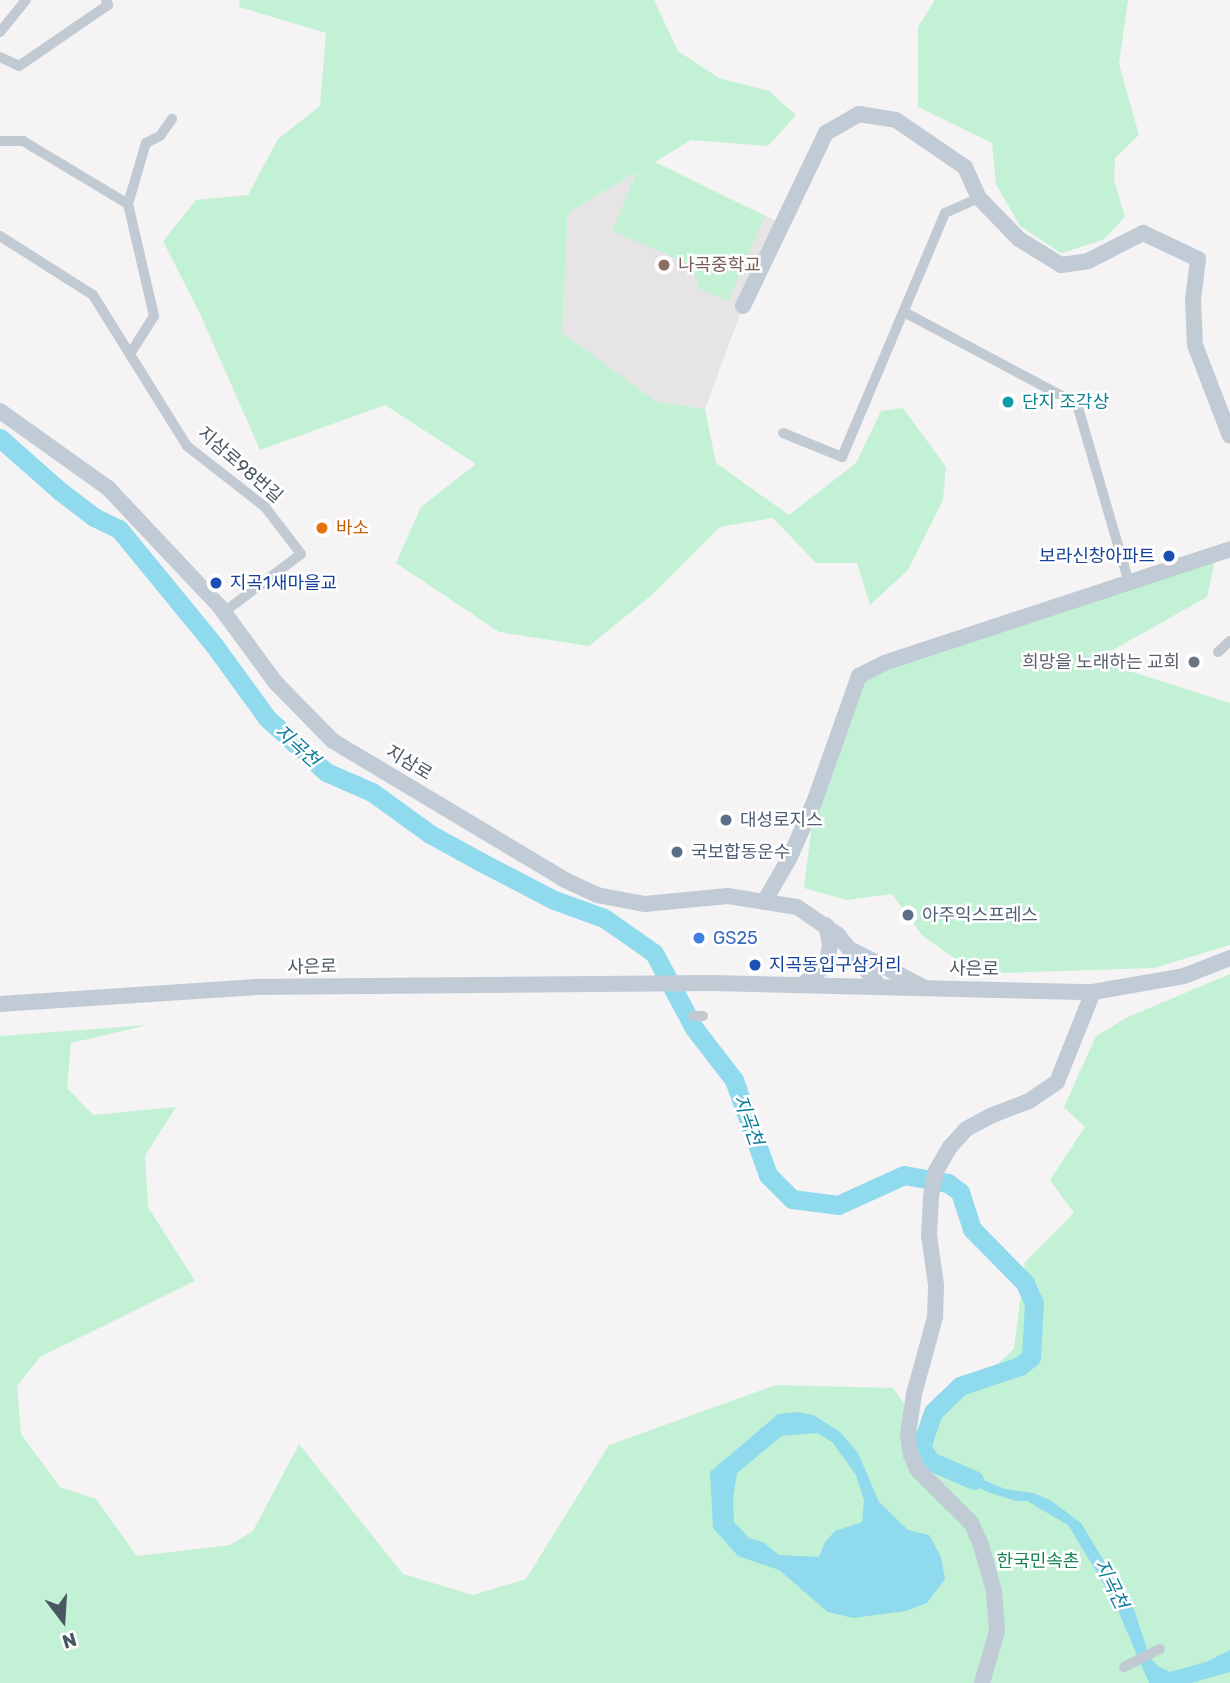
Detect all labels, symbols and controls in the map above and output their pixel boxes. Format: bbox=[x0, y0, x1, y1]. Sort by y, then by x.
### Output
place label: 나곡중학교 bbox=[678, 254, 761, 276]
marker: 나곡중학교 bbox=[656, 257, 672, 273]
place label: 단지 조각상 bbox=[1022, 391, 1109, 413]
marker: 단지 조각상 bbox=[1000, 394, 1016, 410]
street label: 지삼로98번길 bbox=[193, 422, 287, 508]
place label: 바소 bbox=[336, 517, 369, 539]
marker: 바소 bbox=[314, 520, 330, 536]
place label: 보라신창아파트 bbox=[1039, 545, 1155, 567]
marker: 보라신창아파트 bbox=[1161, 548, 1177, 564]
place label: 지곡1새마을교 bbox=[230, 572, 337, 594]
marker: 지곡1새마을교 bbox=[208, 575, 224, 591]
place label: 희망을 노래하는 교회 bbox=[1022, 651, 1180, 673]
marker: 희망을 노래하는 교회 bbox=[1186, 654, 1202, 670]
water label: 지곡천 bbox=[270, 720, 324, 772]
street label: 지삼로 bbox=[382, 741, 436, 785]
place label: 대성로지스 bbox=[740, 809, 823, 831]
marker: 대성로지스 bbox=[718, 812, 734, 828]
place label: 국보합동운수 bbox=[691, 841, 790, 863]
marker: 국보합동운수 bbox=[669, 844, 685, 860]
place label: 아주익스프레스 bbox=[922, 904, 1038, 926]
marker: 아주익스프레스 bbox=[900, 907, 916, 923]
place label: GS25 bbox=[713, 927, 758, 949]
marker: GS25 bbox=[691, 930, 707, 946]
place label: 지곡동입구삼거리 bbox=[769, 954, 901, 976]
street label: 사은로 bbox=[287, 956, 337, 978]
marker: 지곡동입구삼거리 bbox=[747, 957, 763, 973]
street label: 사은로 bbox=[949, 958, 999, 980]
water label: 지곡천 bbox=[728, 1091, 768, 1149]
park label: 한국민속촌 bbox=[997, 1550, 1079, 1572]
water label: 지곡천 bbox=[1089, 1555, 1133, 1613]
north arrow bbox=[28, 1585, 98, 1655]
text: N bbox=[59, 1628, 79, 1654]

